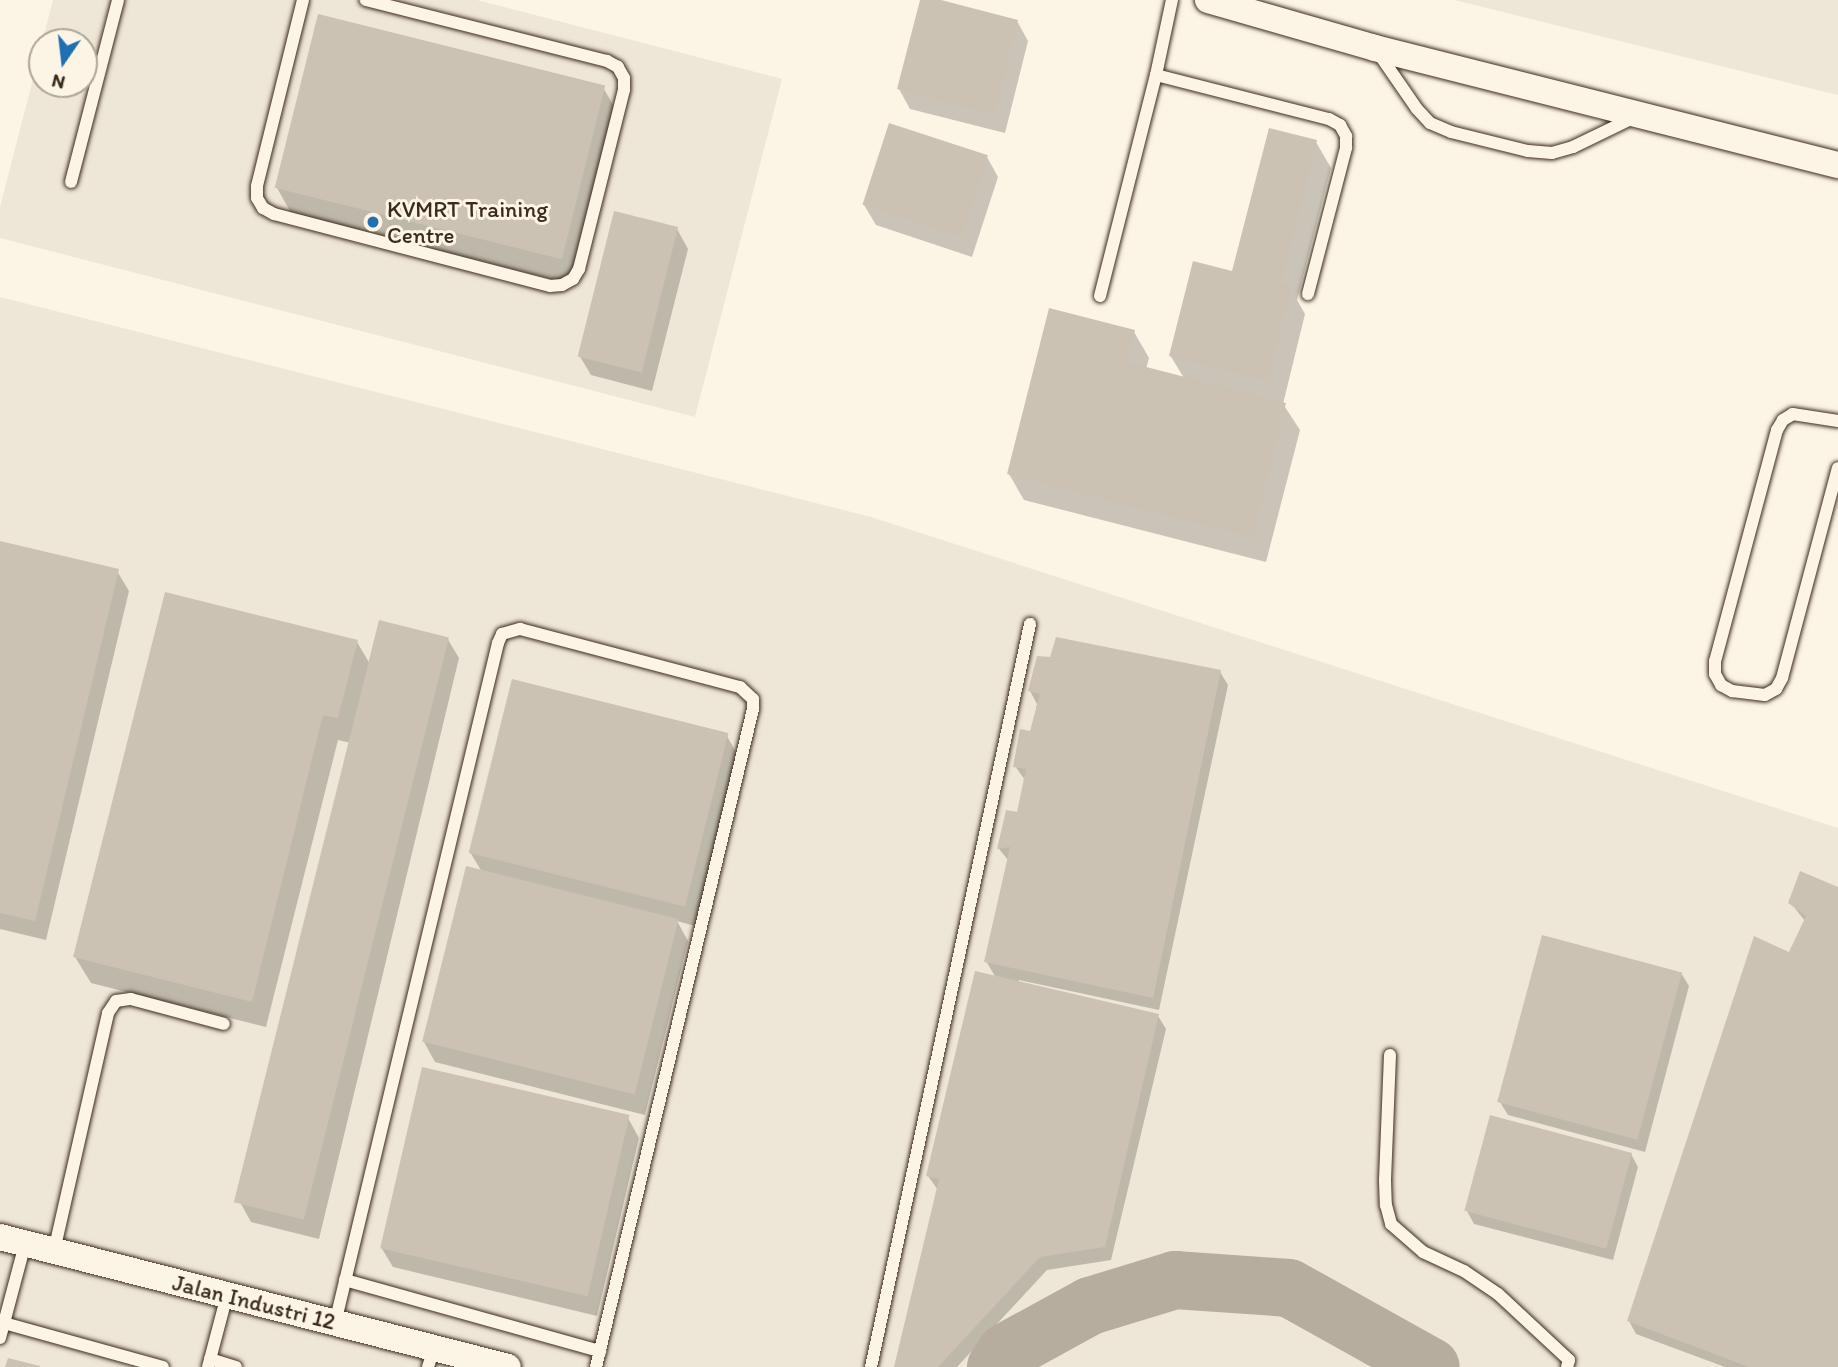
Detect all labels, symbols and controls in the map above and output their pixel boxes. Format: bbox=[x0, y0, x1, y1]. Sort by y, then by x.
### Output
north arrow bbox=[28, 28, 98, 98]
text: N bbox=[49, 69, 67, 95]
place label: KVMRT Training Centre bbox=[387, 195, 546, 249]
marker: KVMRT Training Centre bbox=[365, 214, 381, 230]
street label: Jalan Industri 12 bbox=[170, 1269, 338, 1335]

